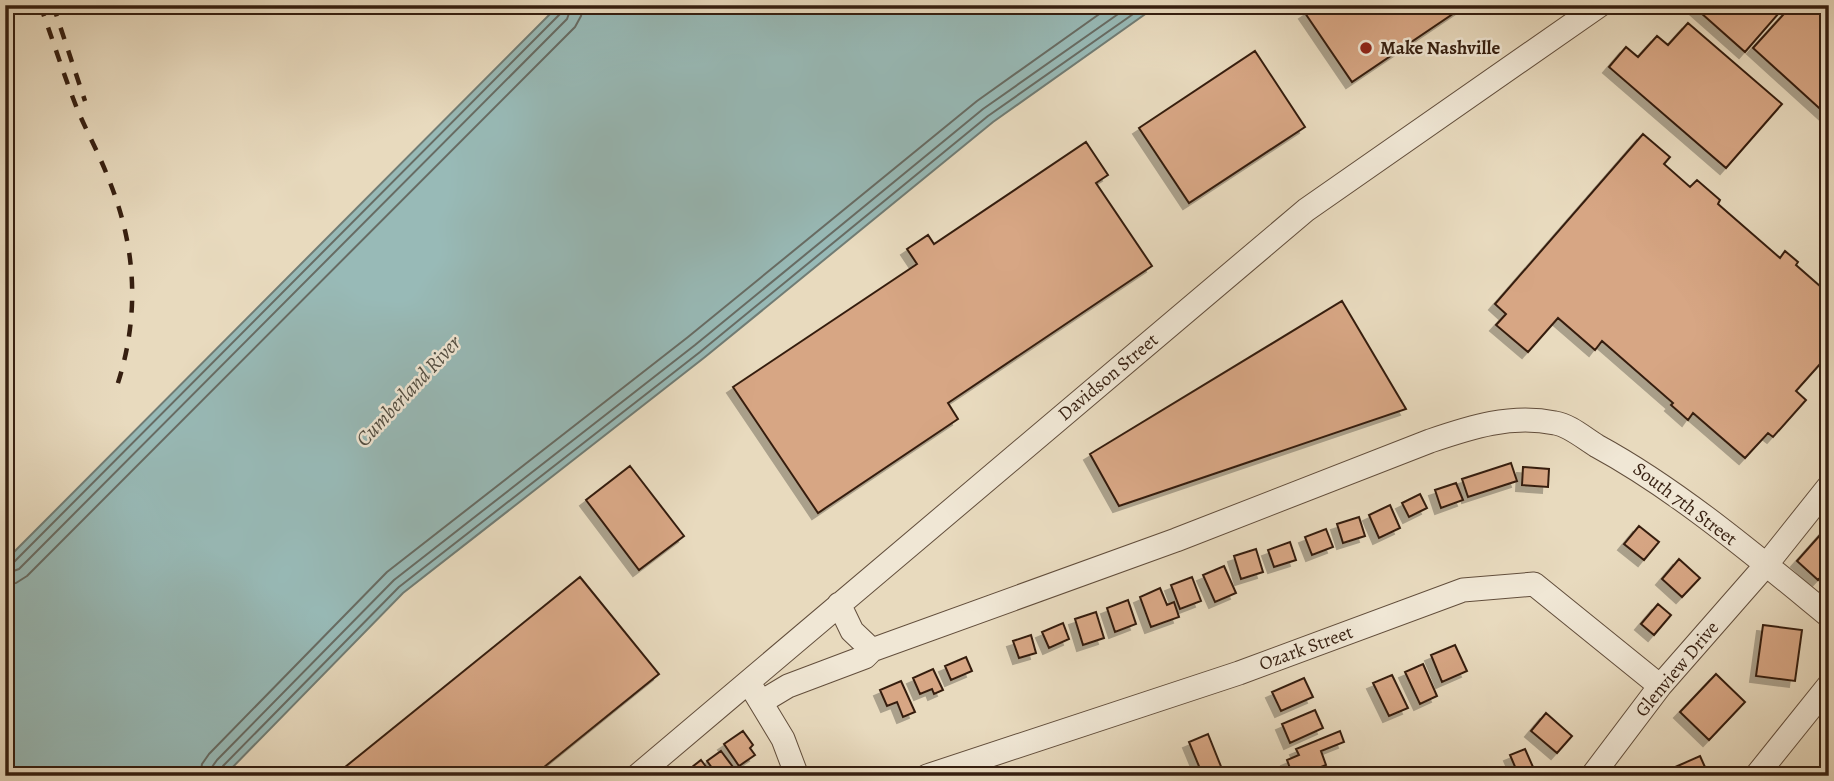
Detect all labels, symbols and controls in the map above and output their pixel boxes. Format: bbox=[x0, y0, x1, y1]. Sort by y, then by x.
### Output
place label: Make Nashville bbox=[1380, 35, 1500, 61]
marker: Make Nashville bbox=[1358, 40, 1374, 56]
street label: Davidson Street bbox=[1052, 327, 1164, 427]
water label: Cumberland River bbox=[349, 329, 467, 453]
street label: South 7th Street bbox=[1627, 456, 1743, 552]
street label: Glenview Drive bbox=[1629, 616, 1725, 722]
street label: Ozark Street bbox=[1256, 619, 1356, 677]

